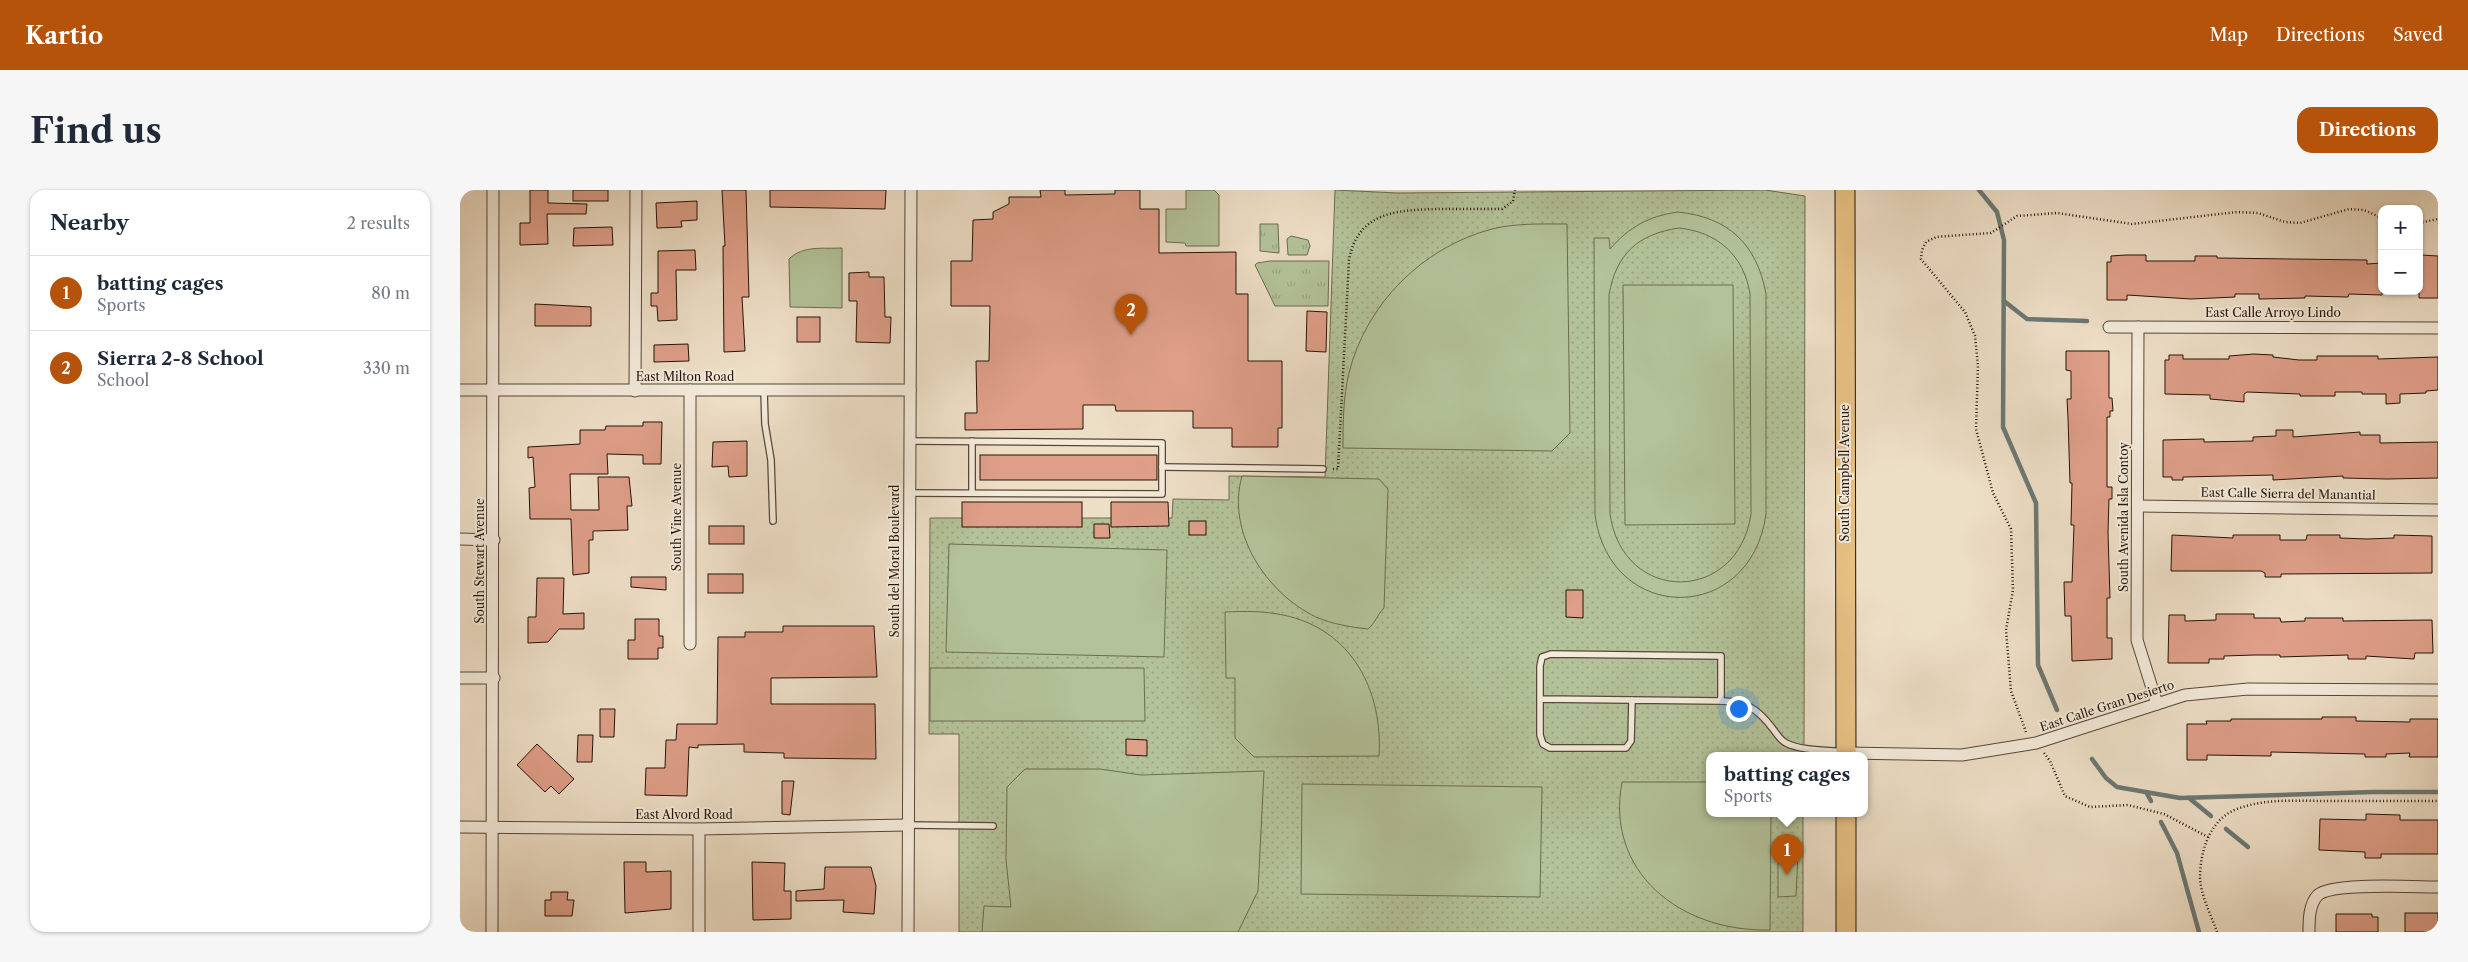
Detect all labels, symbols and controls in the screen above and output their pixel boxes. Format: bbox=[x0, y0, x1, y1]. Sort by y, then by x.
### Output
text: Kartio bbox=[25, 21, 103, 50]
text: Map bbox=[2209, 24, 2248, 46]
text: Directions bbox=[2276, 24, 2365, 46]
text: Saved bbox=[2393, 24, 2443, 46]
button: Directions bbox=[2297, 107, 2438, 153]
text: Find us bbox=[30, 109, 162, 152]
map controls bbox=[2378, 205, 2423, 295]
button: + bbox=[2378, 205, 2423, 250]
text: Nearby bbox=[50, 210, 129, 235]
text: 2 results bbox=[347, 213, 410, 233]
button: − bbox=[2378, 250, 2423, 295]
text: batting cages bbox=[97, 272, 224, 295]
text: 1 bbox=[62, 283, 70, 303]
text: 80 m bbox=[371, 283, 410, 303]
pin: 2 bbox=[1115, 294, 1147, 335]
text: Sports bbox=[97, 295, 146, 315]
street label: East Calle Arroyo Lindo bbox=[2205, 305, 2341, 320]
text: Sierra 2-8 School bbox=[97, 347, 264, 370]
text: 2 bbox=[61, 358, 71, 378]
text: 330 m bbox=[363, 358, 410, 378]
street label: East Milton Road bbox=[636, 369, 735, 384]
text: School bbox=[97, 370, 149, 390]
street label: South Campbell Avenue bbox=[1837, 404, 1852, 542]
street label: South Avenida Isla Contoy bbox=[2116, 442, 2131, 592]
street label: South Vine Avenue bbox=[669, 463, 684, 571]
street label: South del Moral Boulevard bbox=[887, 484, 902, 637]
street label: East Calle Sierra del Manantial bbox=[2200, 484, 2376, 503]
street label: South Stewart Avenue bbox=[472, 498, 487, 624]
street label: East Calle Gran Desierto bbox=[2038, 677, 2176, 734]
your location bbox=[1726, 696, 1752, 722]
popup bbox=[1706, 752, 1868, 817]
text: batting cages bbox=[1724, 763, 1850, 786]
text: Sports bbox=[1724, 786, 1772, 806]
street label: East Alvord Road bbox=[635, 807, 734, 822]
pin: 1 bbox=[1771, 834, 1803, 875]

